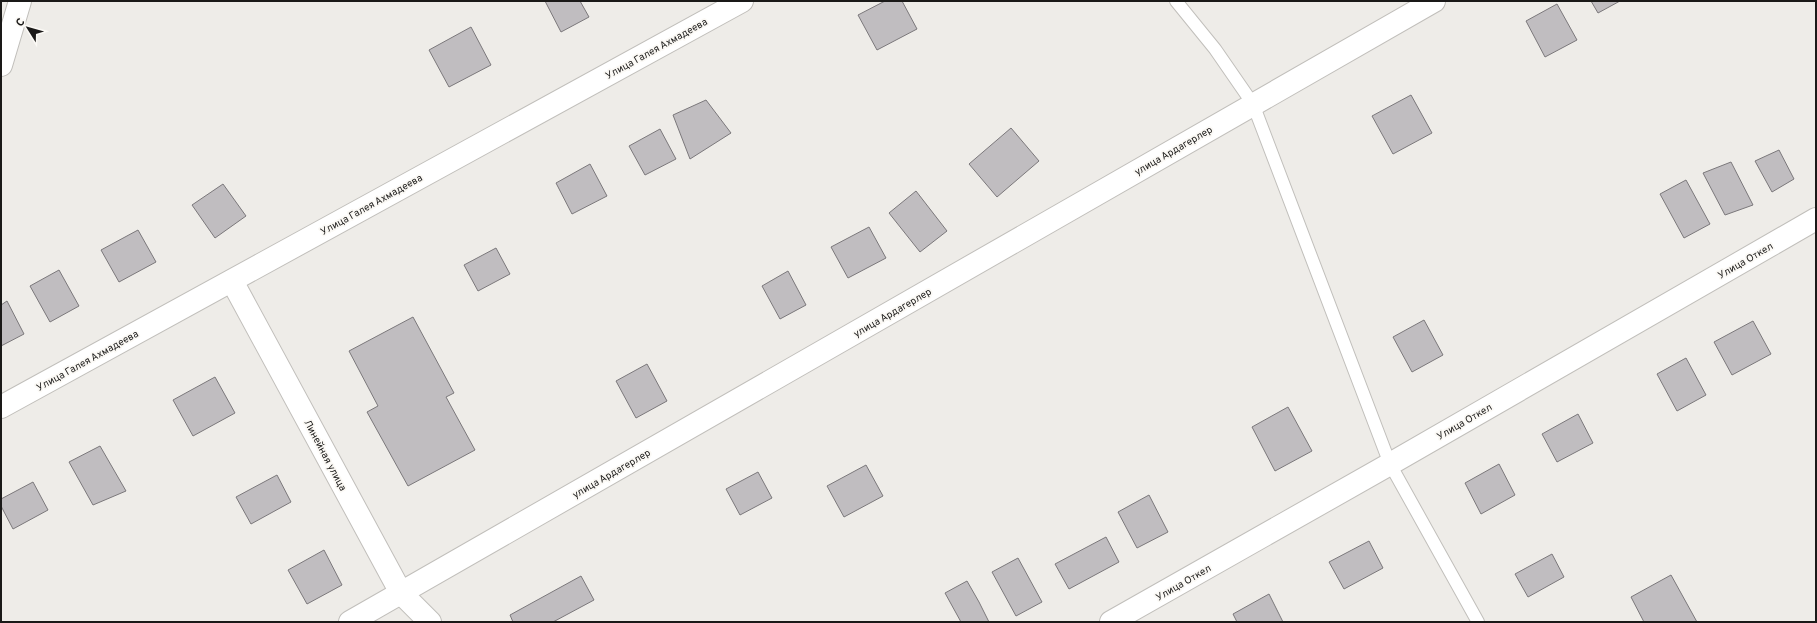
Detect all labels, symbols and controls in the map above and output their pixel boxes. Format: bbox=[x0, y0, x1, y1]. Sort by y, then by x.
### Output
north arrow bbox=[8, 8, 48, 48]
text: С bbox=[13, 16, 29, 30]
street label: Улица Галея Ахмадеева bbox=[603, 16, 710, 83]
street label: улица Ардагерлер bbox=[1132, 124, 1215, 179]
street label: Улица Галея Ахмадеева bbox=[318, 172, 425, 239]
street label: Улица Откел bbox=[1716, 240, 1776, 282]
street label: улица Ардагерлер bbox=[851, 286, 934, 341]
street label: Улица Галея Ахмадеева bbox=[34, 328, 141, 395]
street label: Улица Откел bbox=[1435, 401, 1495, 443]
street label: Линейная улица bbox=[300, 418, 349, 494]
street label: улица Ардагерлер bbox=[570, 447, 653, 502]
street label: Улица Откел bbox=[1154, 562, 1214, 604]

